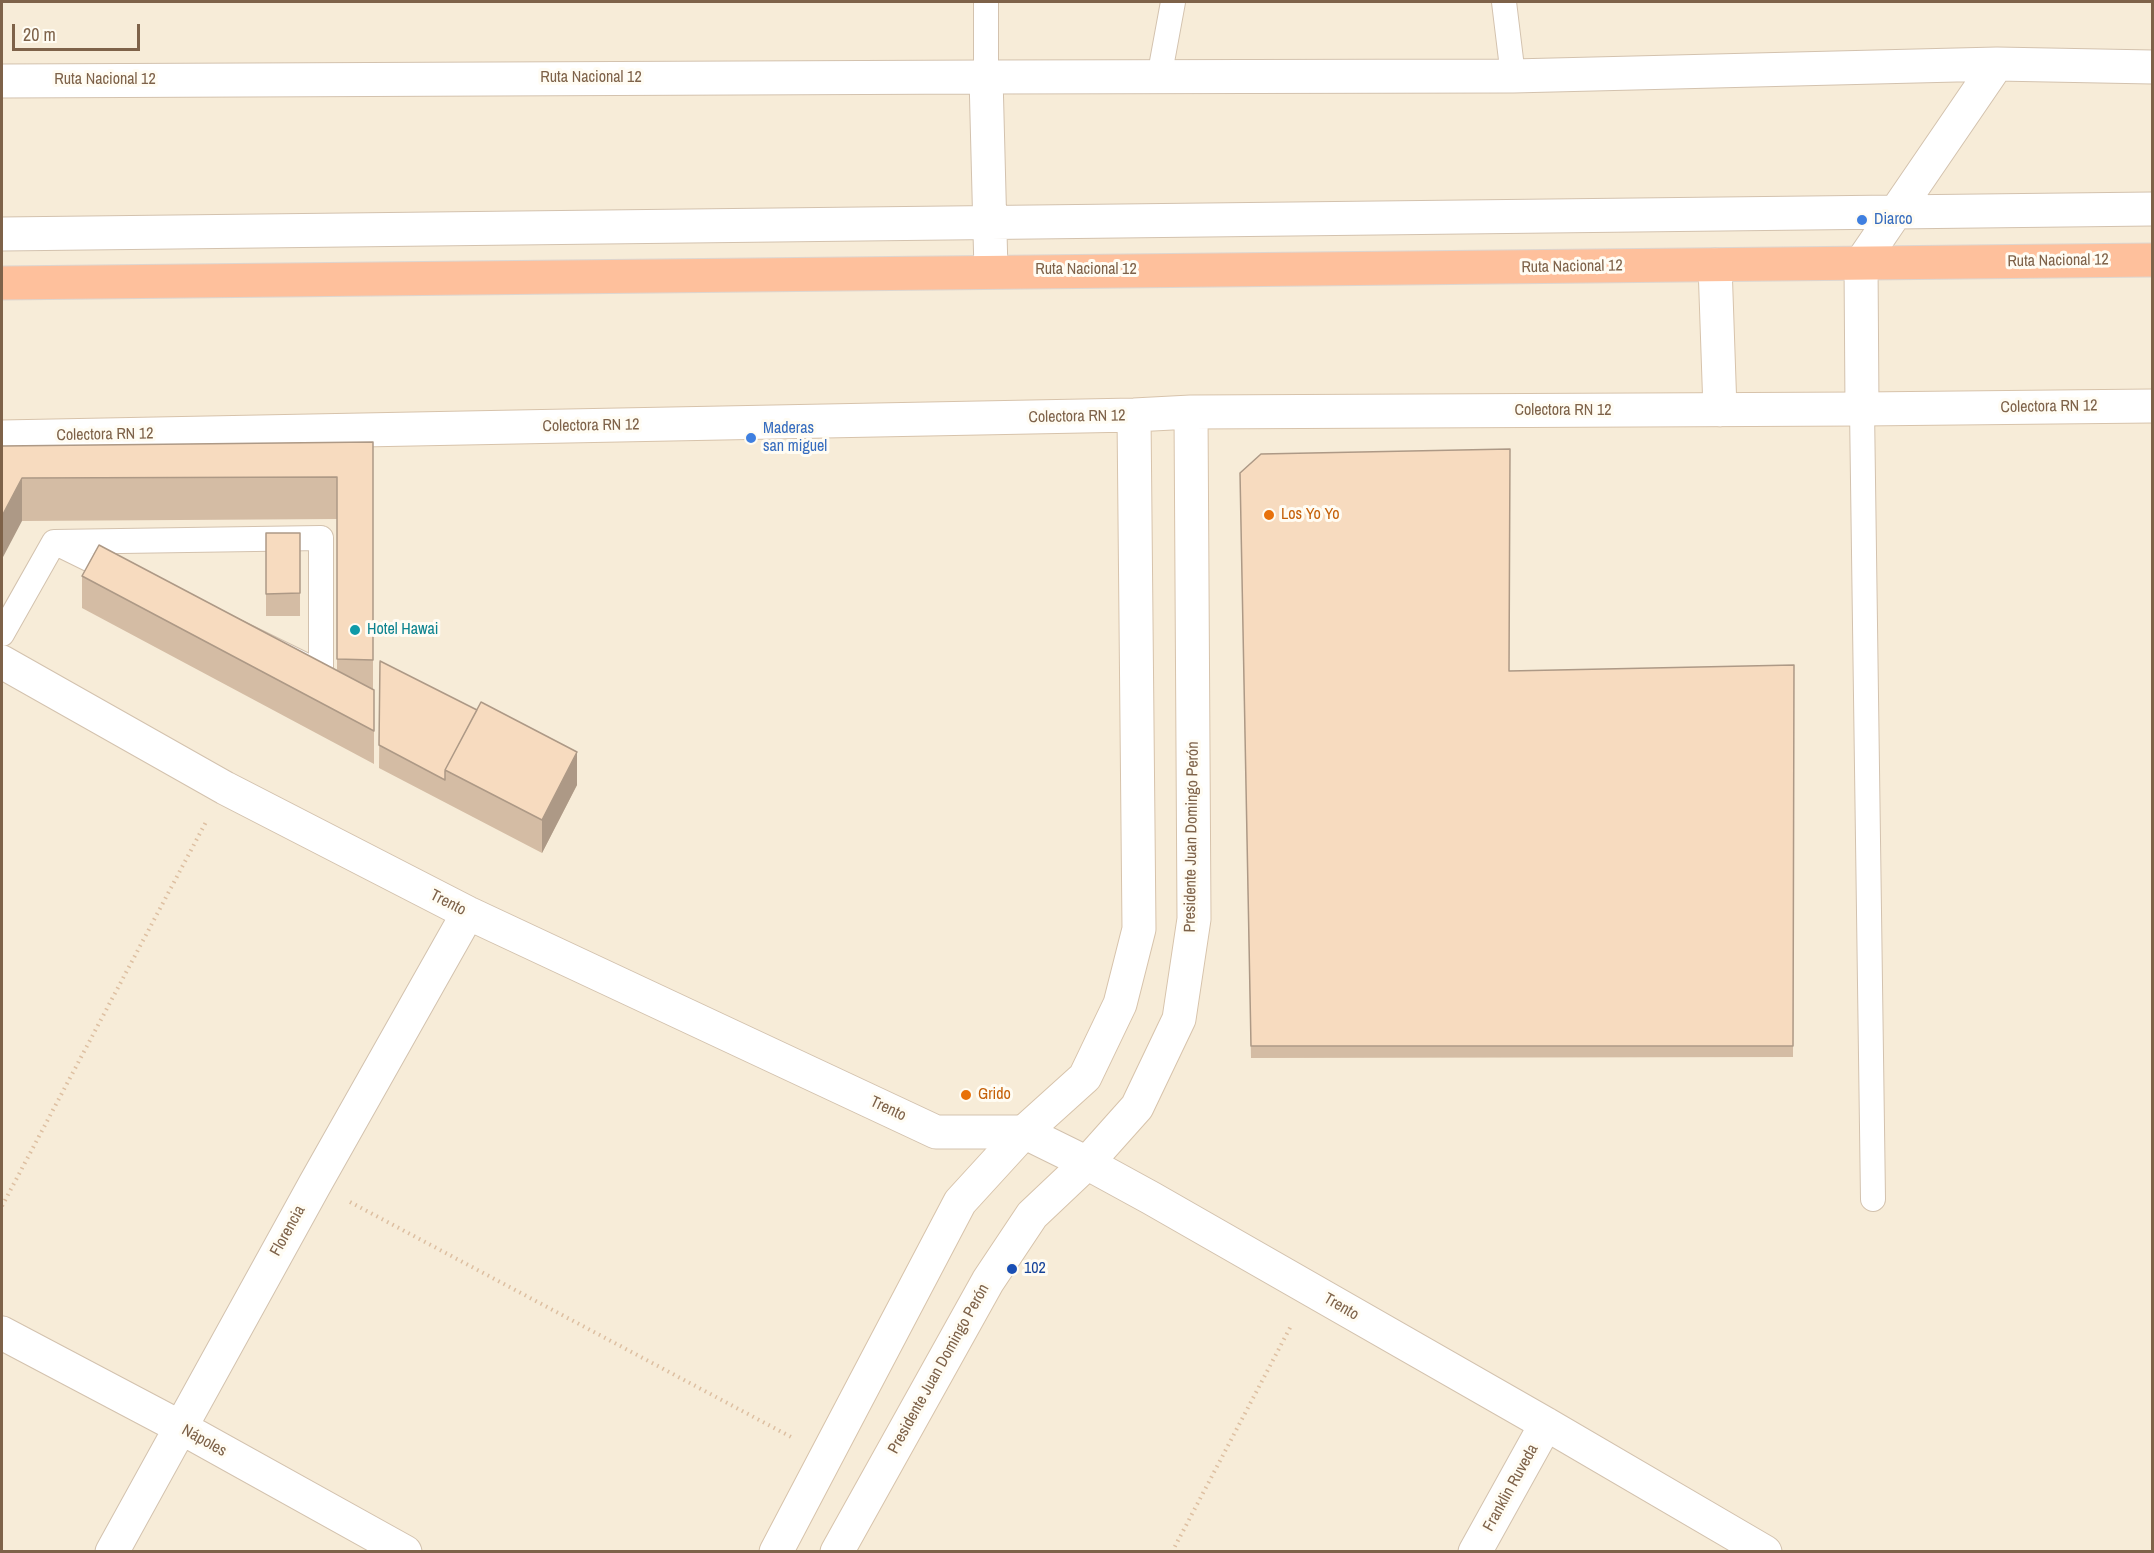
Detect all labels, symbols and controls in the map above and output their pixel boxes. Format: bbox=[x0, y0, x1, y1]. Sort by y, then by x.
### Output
scale bar bbox=[15, 12, 142, 50]
text: 20 m bbox=[23, 22, 56, 47]
street label: Ruta Nacional 12 bbox=[540, 68, 642, 88]
street label: Ruta Nacional 12 bbox=[54, 70, 156, 90]
place label: Diarco bbox=[1874, 210, 1913, 230]
marker: Diarco bbox=[1855, 213, 1869, 227]
street label: Ruta Nacional 12 bbox=[2007, 251, 2109, 271]
street label: Ruta Nacional 12 bbox=[1521, 257, 1623, 277]
street label: Ruta Nacional 12 bbox=[1035, 260, 1137, 280]
street label: Colectora RN 12 bbox=[2000, 397, 2098, 417]
street label: Colectora RN 12 bbox=[1515, 401, 1611, 421]
street label: Colectora RN 12 bbox=[1028, 407, 1126, 427]
street label: Colectora RN 12 bbox=[542, 416, 640, 436]
place label: Maderas san miguel bbox=[763, 419, 827, 457]
street label: Colectora RN 12 bbox=[56, 425, 154, 445]
marker: Maderas san miguel bbox=[744, 431, 758, 445]
place label: Los Yo Yo bbox=[1281, 505, 1339, 525]
marker: Los Yo Yo bbox=[1262, 508, 1276, 522]
place label: Hotel Hawai bbox=[367, 620, 438, 640]
marker: Hotel Hawai bbox=[348, 623, 362, 637]
street label: Presidente Juan Domingo Perón bbox=[1181, 741, 1203, 933]
street label: Trento bbox=[427, 886, 469, 920]
place label: Grido bbox=[978, 1085, 1011, 1105]
marker: Grido bbox=[959, 1088, 973, 1102]
street label: Trento bbox=[867, 1092, 909, 1126]
street label: Florencia bbox=[266, 1202, 310, 1260]
place label: 102 bbox=[1024, 1259, 1046, 1279]
marker: 102 bbox=[1005, 1262, 1019, 1276]
street label: Presidente Juan Domingo Perón bbox=[884, 1281, 994, 1457]
street label: Trento bbox=[1320, 1289, 1362, 1325]
street label: Nápoles bbox=[178, 1421, 230, 1461]
street label: Franklin Ruveda bbox=[1479, 1441, 1543, 1535]

